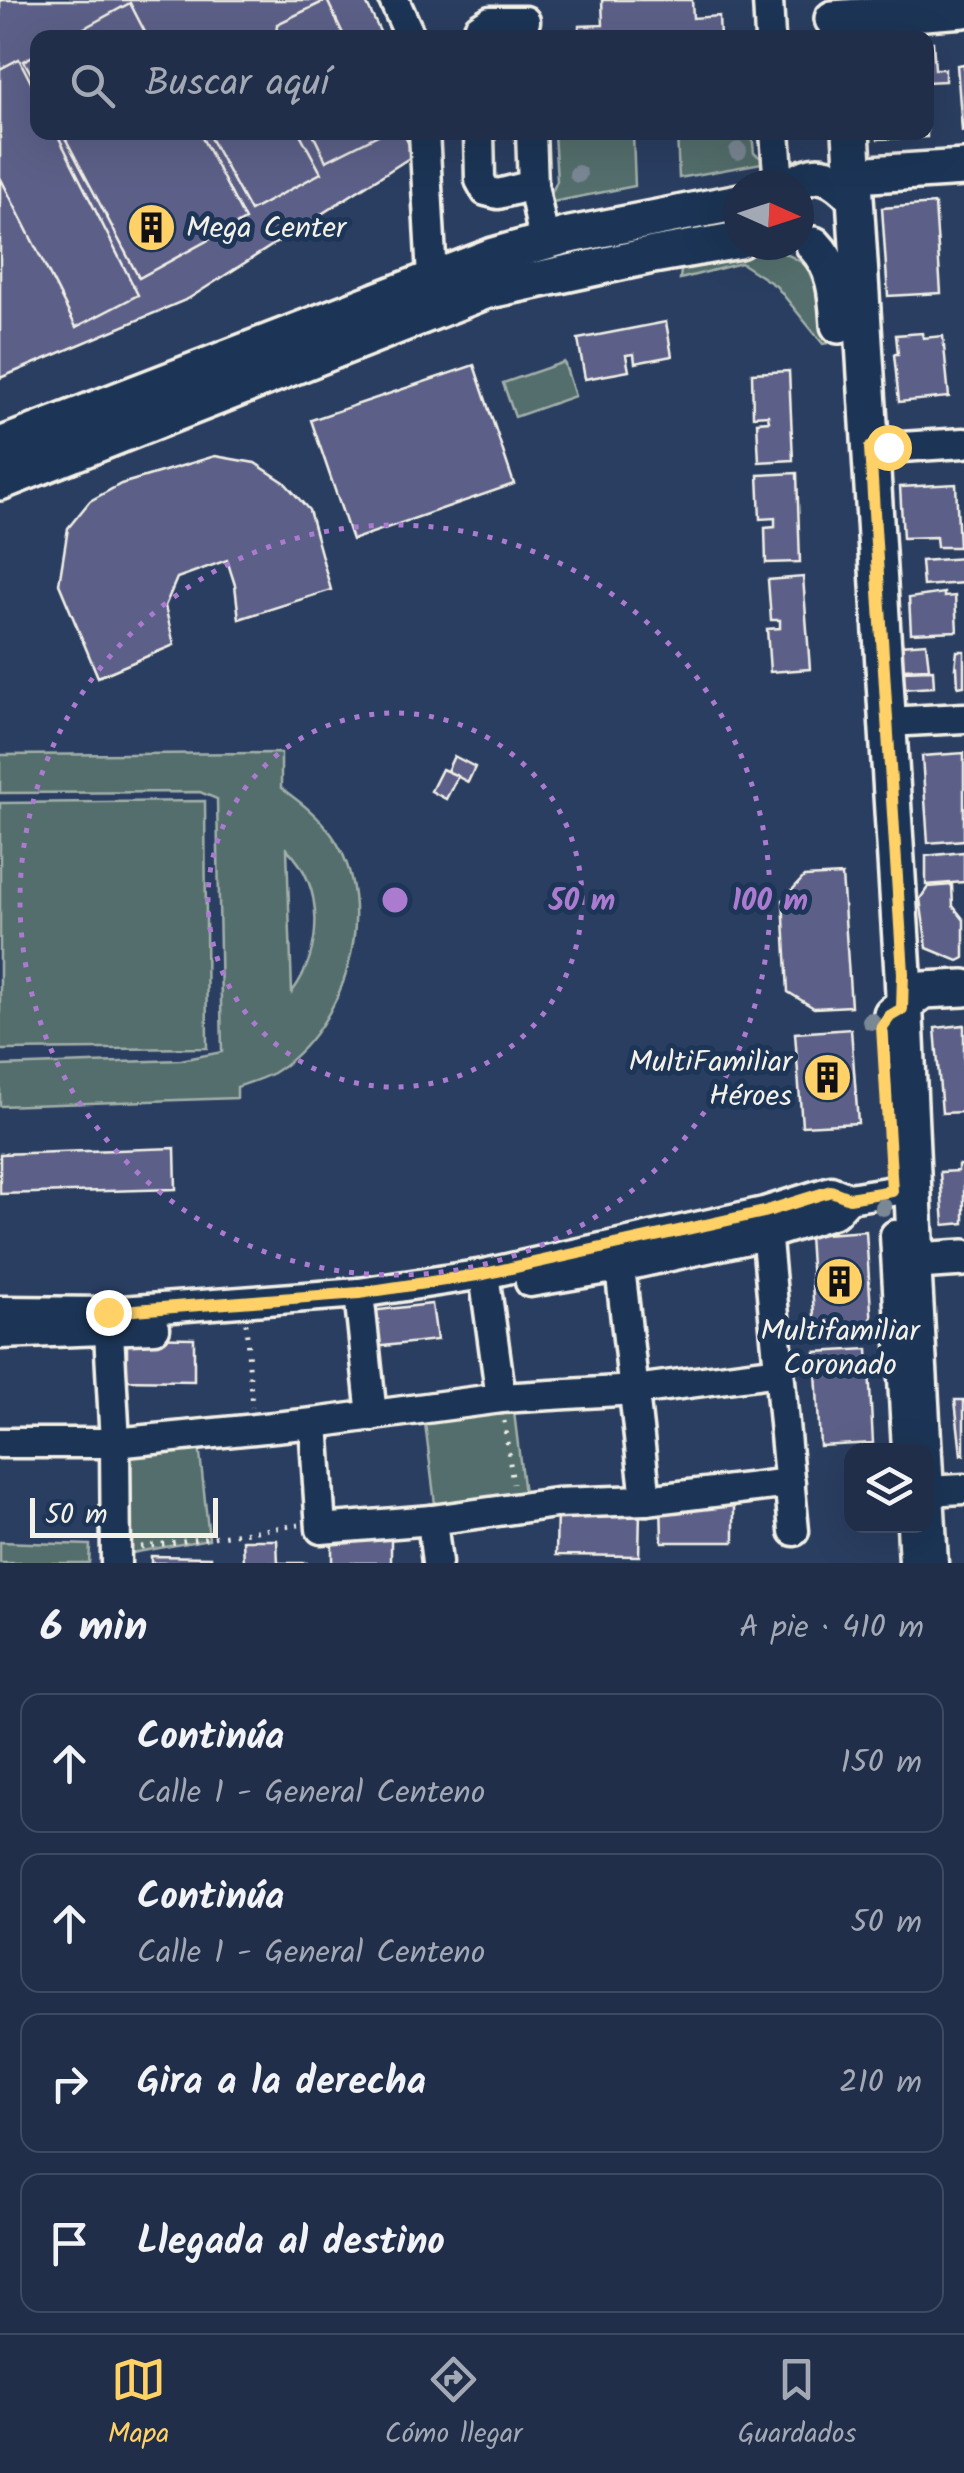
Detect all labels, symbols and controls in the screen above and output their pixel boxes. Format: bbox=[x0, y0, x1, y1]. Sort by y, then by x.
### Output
search box bbox=[30, 30, 934, 140]
text: Buscar aquí bbox=[145, 55, 329, 115]
icon: search bbox=[65, 58, 120, 113]
north arrow bbox=[724, 170, 814, 260]
building icon: Mega Center bbox=[125, 201, 177, 253]
place label: Mega Center bbox=[186, 205, 348, 253]
route start bbox=[866, 425, 912, 471]
text: 50 m bbox=[548, 878, 615, 926]
text: 100 m bbox=[732, 878, 808, 926]
centre of rings bbox=[377, 882, 413, 918]
place label: MultiFamiliar Héroes bbox=[629, 1039, 794, 1121]
building icon: MultiFamiliar Héroes bbox=[801, 1052, 853, 1104]
building icon: Multifamiliar Coronado bbox=[814, 1255, 866, 1307]
route end bbox=[86, 1290, 132, 1336]
place label: Multifamiliar Coronado bbox=[760, 1308, 922, 1390]
map controls bbox=[844, 1443, 934, 1533]
button: layers bbox=[844, 1443, 934, 1533]
scale bar bbox=[30, 1493, 218, 1538]
text: 50 m bbox=[45, 1493, 108, 1538]
text: 6 min bbox=[40, 1595, 148, 1662]
text: A pie · 410 m bbox=[739, 1603, 924, 1654]
text: Continúa bbox=[137, 1708, 284, 1768]
icon: ahead bbox=[42, 1736, 97, 1791]
text: 150 m bbox=[840, 1738, 922, 1789]
text: Calle 1 - General Centeno bbox=[137, 1768, 485, 1819]
text: Continúa bbox=[137, 1868, 284, 1928]
icon: ahead bbox=[42, 1896, 97, 1951]
text: 50 m bbox=[851, 1898, 922, 1949]
text: Calle 1 - General Centeno bbox=[137, 1928, 485, 1979]
text: Gira a la derecha bbox=[137, 2053, 426, 2113]
icon: right bbox=[42, 2056, 97, 2111]
text: 210 m bbox=[839, 2058, 922, 2109]
text: Llegada al destino bbox=[137, 2213, 445, 2273]
icon: arrive bbox=[42, 2216, 97, 2271]
tab: Mapa bbox=[108, 2352, 169, 2457]
tab: Cómo llegar bbox=[385, 2352, 522, 2457]
tab: Guardados bbox=[738, 2352, 856, 2457]

